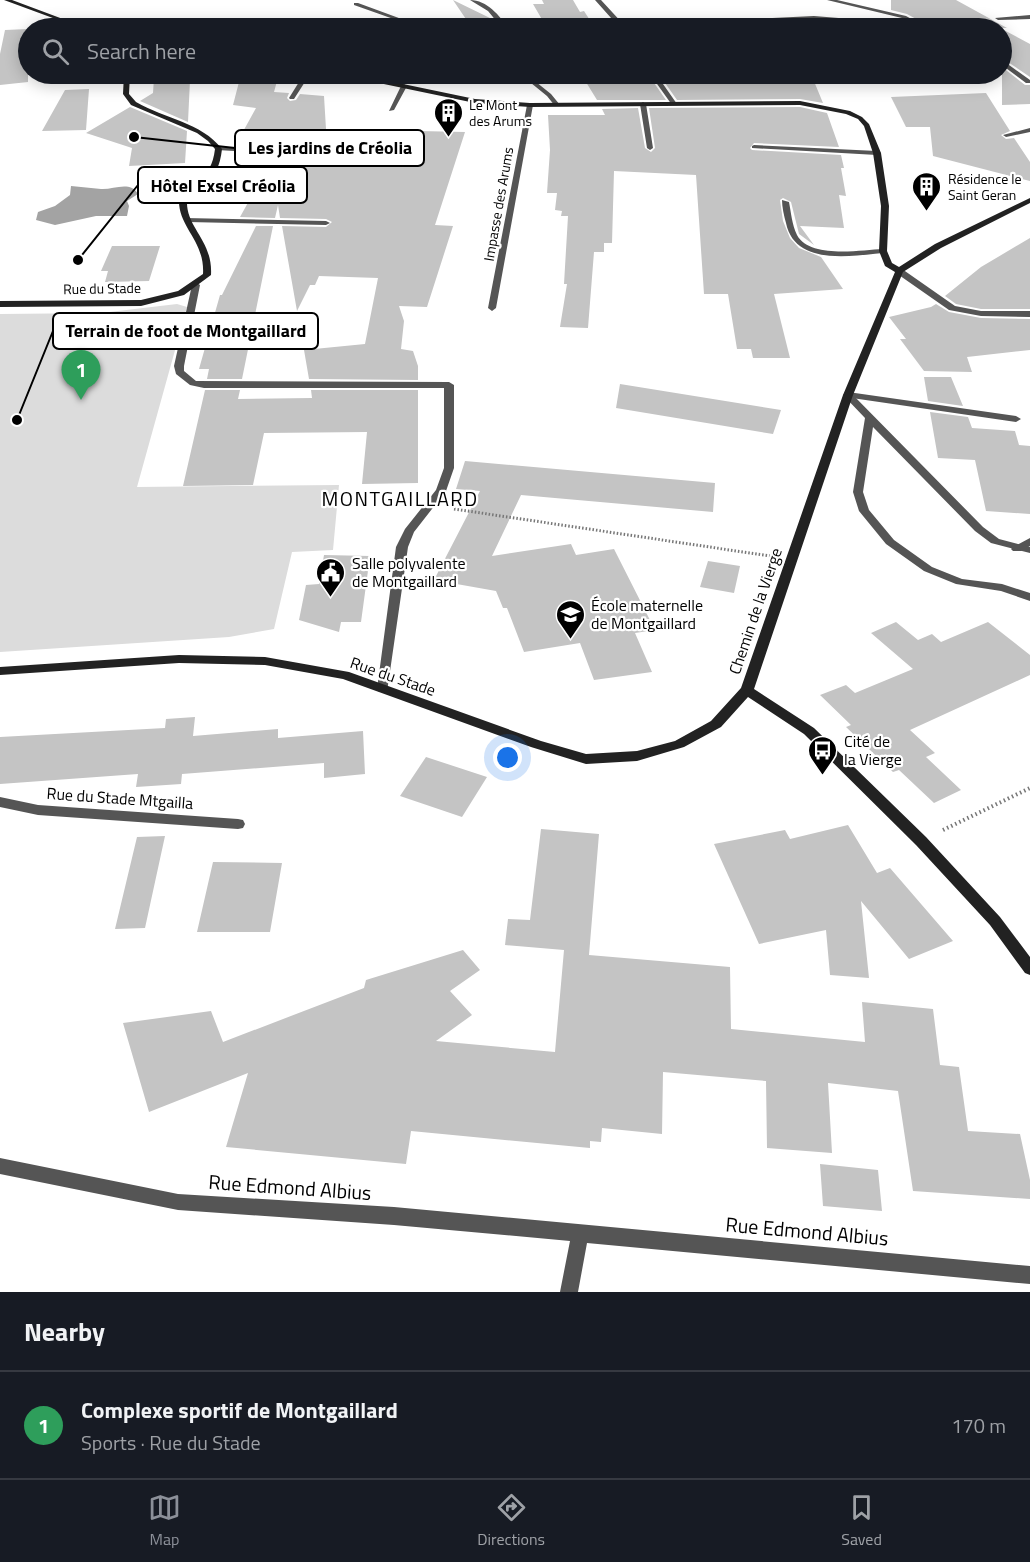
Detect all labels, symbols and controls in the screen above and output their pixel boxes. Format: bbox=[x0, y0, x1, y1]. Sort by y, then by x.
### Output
search box bbox=[18, 18, 1012, 84]
text: Search here bbox=[87, 34, 196, 68]
icon: search bbox=[39, 35, 72, 68]
place label: Le Mont des Arums bbox=[469, 94, 532, 131]
building icon: Le Mont des Arums bbox=[432, 96, 464, 138]
callout: Les jardins de Créolia bbox=[235, 130, 424, 166]
text: Les jardins de Créolia bbox=[248, 134, 412, 161]
street label: Impasse des Arums bbox=[478, 145, 518, 263]
callout: Hôtel Exsel Créolia bbox=[138, 167, 307, 203]
place label: Résidence le Saint Geran bbox=[948, 168, 1022, 205]
building icon: Résidence le Saint Geran bbox=[911, 170, 943, 212]
text: Hôtel Exsel Créolia bbox=[150, 172, 296, 199]
street label: Rue du Stade bbox=[63, 277, 141, 299]
callout: Terrain de foot de Montgaillard bbox=[53, 313, 318, 349]
text: Terrain de foot de Montgaillard bbox=[66, 317, 306, 344]
pin: 1 bbox=[62, 350, 100, 400]
district label: MONTGAILLARD bbox=[321, 483, 479, 514]
street label: Chemin de la Vierge bbox=[722, 545, 788, 677]
place label: Salle polyvalente de Montgaillard bbox=[352, 551, 466, 593]
public building icon: Salle polyvalente de Montgaillard bbox=[315, 556, 347, 598]
place label: École maternelle de Montgaillard bbox=[591, 593, 703, 635]
school or university icon: École maternelle de Montgaillard bbox=[554, 598, 586, 640]
street label: Rue du Stade bbox=[347, 650, 439, 702]
place label: Cité de la Vierge bbox=[844, 729, 902, 771]
bus stop icon: Cité de la Vierge bbox=[807, 734, 839, 776]
your location bbox=[493, 743, 522, 772]
street label: Rue du Stade Mtgailla bbox=[46, 781, 194, 815]
street label: Rue Edmond Albius bbox=[208, 1166, 372, 1208]
street label: Rue Edmond Albius bbox=[724, 1208, 890, 1254]
text: Nearby bbox=[24, 1312, 105, 1351]
text: Complexe sportif de Montgaillard bbox=[81, 1393, 398, 1427]
text: 1 bbox=[38, 1410, 49, 1441]
text: 170 m bbox=[951, 1410, 1006, 1441]
text: Sports · Rue du Stade bbox=[81, 1427, 261, 1458]
tab: Map bbox=[148, 1491, 181, 1551]
tab: Directions bbox=[477, 1491, 545, 1551]
tab: Saved bbox=[841, 1491, 882, 1551]

